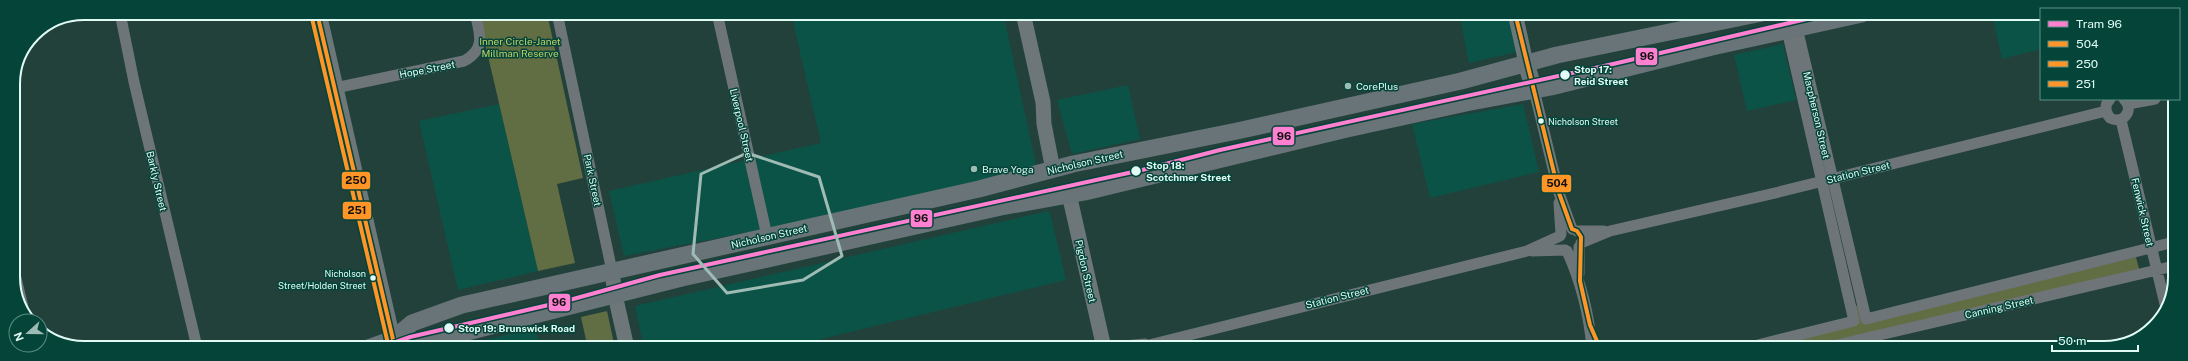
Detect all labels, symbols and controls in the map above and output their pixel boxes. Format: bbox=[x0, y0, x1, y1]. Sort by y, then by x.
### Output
legend bbox=[2040, 8, 2180, 100]
text: Tram 96 bbox=[2076, 17, 2122, 31]
park label: Inner Circle-Janet Millman Reserve bbox=[479, 35, 561, 59]
text: 504 bbox=[2076, 37, 2099, 51]
line badge: 96 bbox=[1635, 47, 1658, 66]
text: 96 bbox=[1640, 50, 1654, 62]
text: 250 bbox=[2076, 57, 2098, 71]
street label: Hope Street bbox=[398, 58, 456, 80]
place label: Stop 17: Reid Street bbox=[1574, 63, 1628, 87]
marker: Stop 17: Reid Street bbox=[1558, 68, 1572, 82]
street label: Macpherson Street bbox=[1801, 70, 1833, 160]
text: 251 bbox=[2076, 77, 2096, 91]
place label: CorePlus bbox=[1356, 80, 1398, 92]
marker: CorePlus bbox=[1343, 81, 1353, 91]
street label: Liverpool Street bbox=[728, 87, 756, 163]
marker: Nicholson Street bbox=[1536, 116, 1546, 126]
place label: Nicholson Street bbox=[1548, 116, 1619, 127]
line badge: 96 bbox=[1272, 126, 1295, 146]
text: 96 bbox=[1277, 130, 1291, 142]
street label: Nicholson Street bbox=[1046, 147, 1124, 177]
street label: Barkly Street bbox=[144, 150, 170, 212]
street label: Park Street bbox=[582, 153, 604, 207]
street label: Station Street bbox=[1825, 158, 1891, 186]
place label: Stop 18: Scotchmer Street bbox=[1146, 159, 1231, 183]
place label: Brave Yoga bbox=[982, 163, 1033, 175]
marker: Brave Yoga bbox=[969, 164, 979, 174]
marker: Stop 18: Scotchmer Street bbox=[1129, 164, 1143, 178]
line badge: 250 bbox=[341, 171, 371, 190]
text: 250 bbox=[345, 174, 367, 186]
line badge: 504 bbox=[1541, 174, 1572, 193]
text: 504 bbox=[1546, 177, 1568, 189]
street label: Fenwick Street bbox=[2129, 177, 2157, 248]
line badge: 251 bbox=[342, 201, 372, 220]
text: 251 bbox=[347, 204, 367, 216]
line badge: 96 bbox=[910, 209, 933, 228]
text: 96 bbox=[914, 212, 928, 224]
street label: Nicholson Street bbox=[730, 221, 808, 251]
street label: Pigdon Street bbox=[1073, 239, 1099, 304]
place label: Nicholson Street/Holden Street bbox=[278, 268, 366, 291]
marker: Nicholson Street/Holden Street bbox=[368, 273, 378, 283]
street label: Station Street bbox=[1304, 283, 1370, 311]
line badge: 96 bbox=[548, 293, 571, 312]
street label: Canning Street bbox=[1964, 293, 2035, 321]
text: 96 bbox=[552, 296, 566, 308]
north arrow bbox=[8, 313, 48, 353]
marker: Stop 19: Brunswick Road bbox=[442, 321, 456, 335]
place label: Stop 19: Brunswick Road bbox=[458, 322, 575, 334]
scale bar bbox=[2052, 327, 2138, 353]
text: N bbox=[12, 330, 26, 343]
text: 50 m bbox=[2058, 334, 2086, 348]

